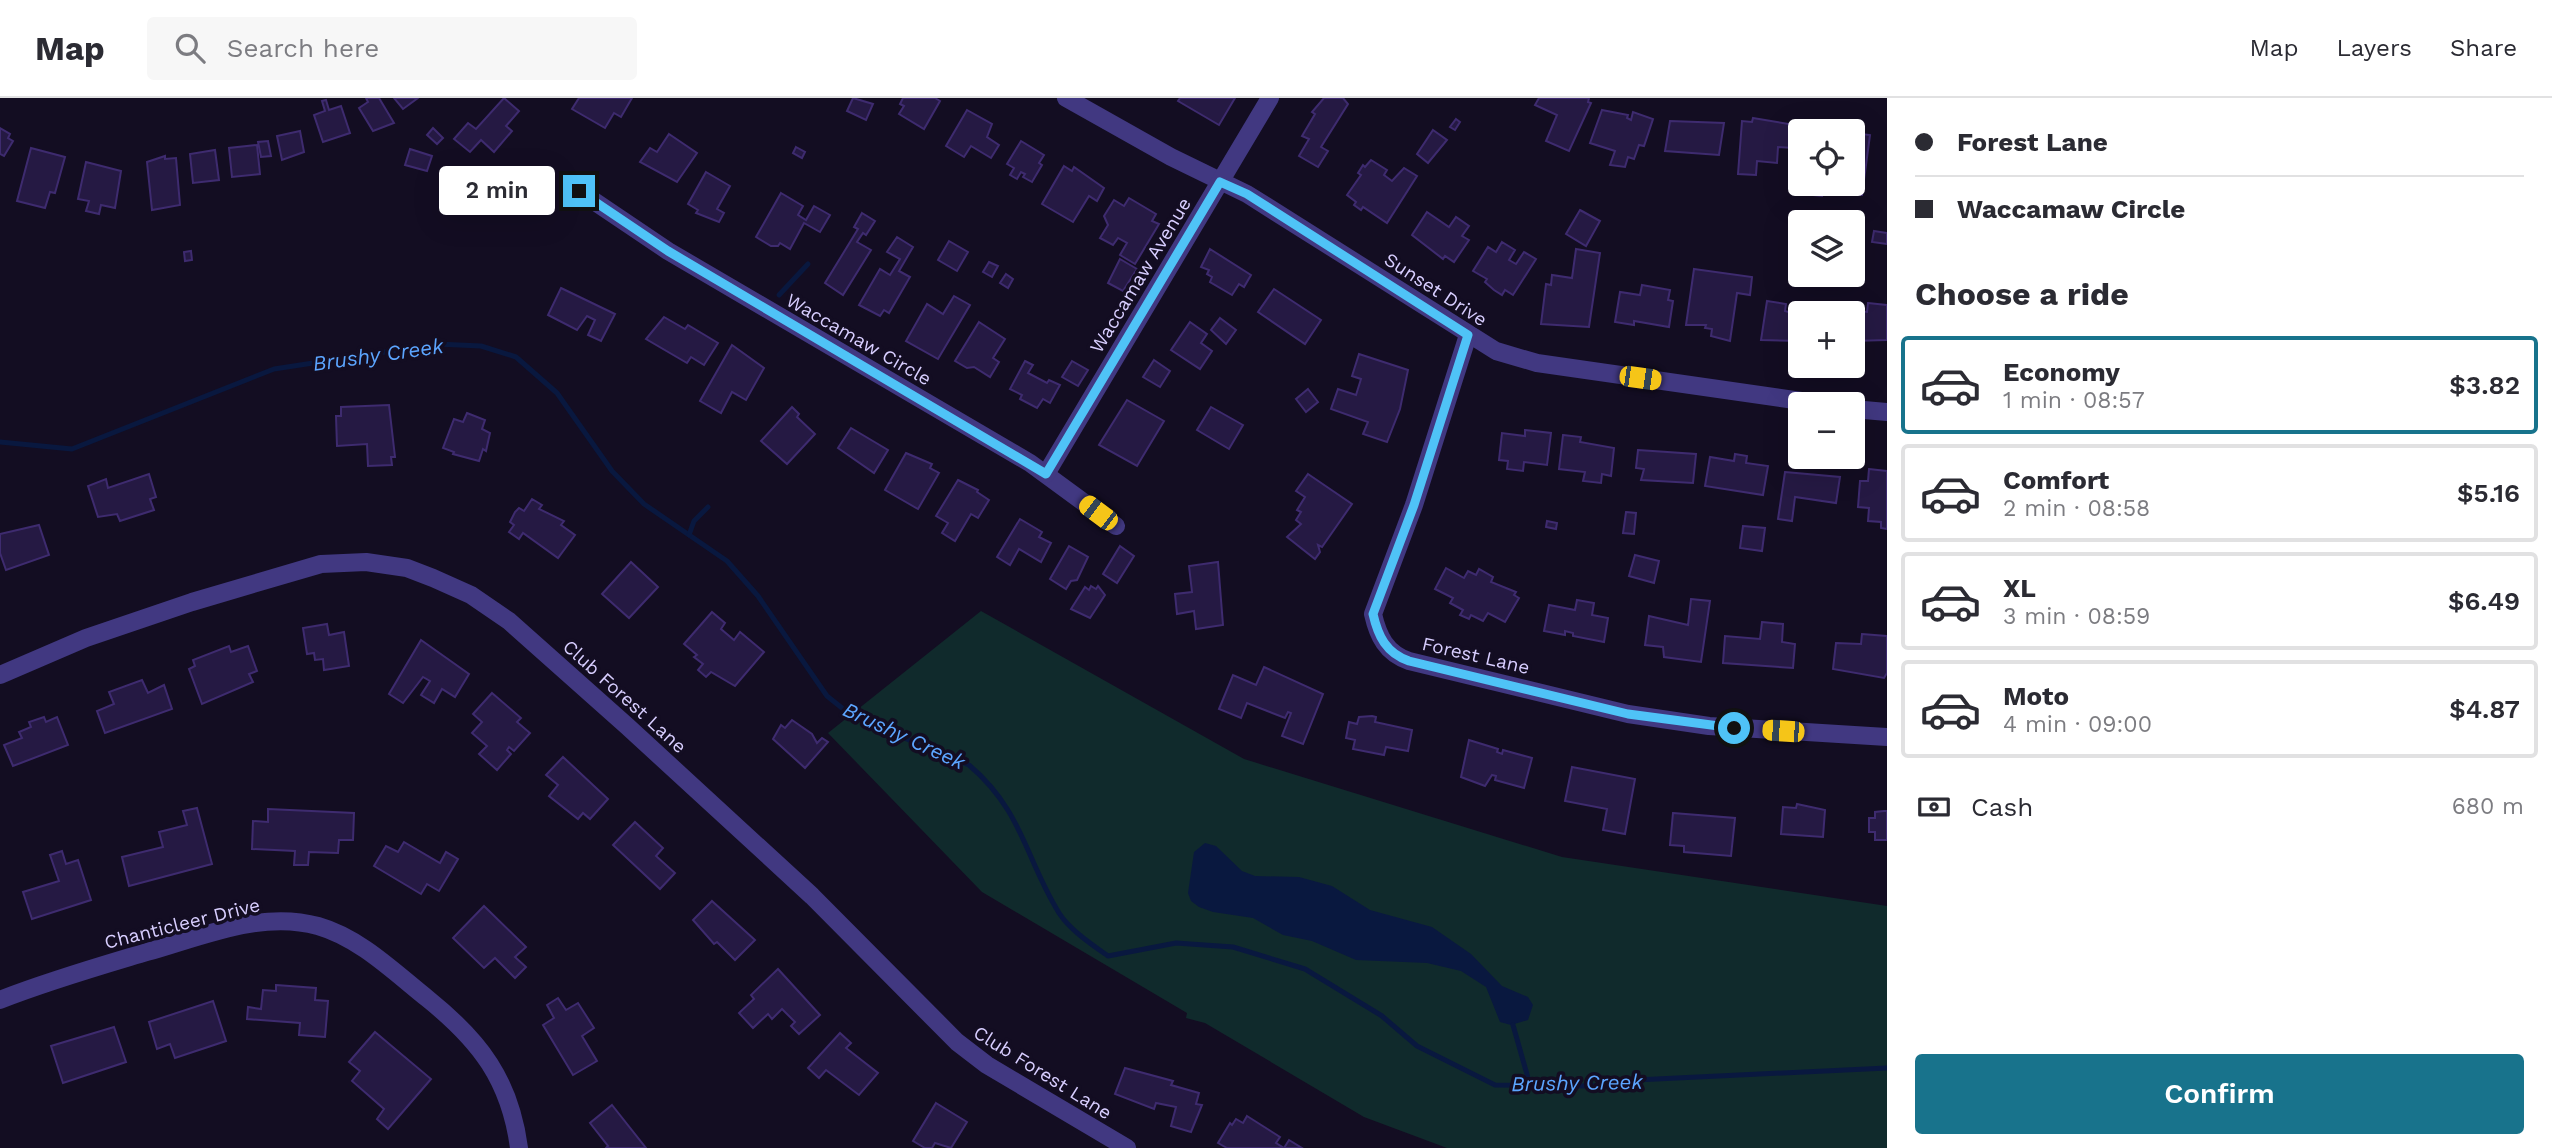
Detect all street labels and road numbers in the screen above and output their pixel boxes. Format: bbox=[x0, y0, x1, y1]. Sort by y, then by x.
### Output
street label: Waccamaw Avenue bbox=[1085, 193, 1196, 357]
street label: Sunset Drive bbox=[1380, 248, 1491, 331]
street label: Waccamaw Circle bbox=[782, 289, 935, 390]
street label: Forest Lane bbox=[1420, 632, 1532, 679]
street label: Club Forest Lane bbox=[558, 635, 691, 758]
street label: Chanticleer Drive bbox=[102, 893, 262, 954]
street label: Club Forest Lane bbox=[969, 1021, 1116, 1124]

